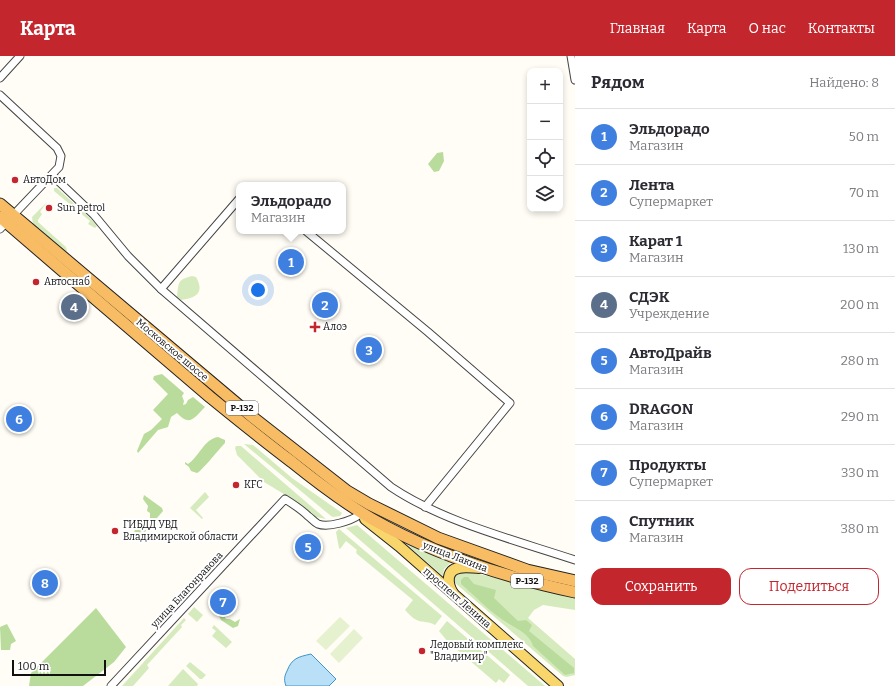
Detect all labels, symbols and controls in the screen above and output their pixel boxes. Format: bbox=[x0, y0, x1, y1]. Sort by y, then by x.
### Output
text: Карта bbox=[20, 17, 76, 40]
text: Главная bbox=[610, 20, 665, 37]
text: Карта bbox=[687, 20, 726, 37]
text: О нас bbox=[748, 20, 786, 37]
text: Контакты bbox=[808, 20, 875, 37]
map controls bbox=[527, 68, 563, 212]
button: + bbox=[527, 68, 563, 104]
text: Рядом bbox=[591, 72, 644, 93]
text: Найдено: 8 bbox=[809, 75, 879, 90]
button: − bbox=[527, 104, 563, 140]
text: Эльдорадо bbox=[629, 120, 710, 138]
text: 1 bbox=[601, 129, 607, 144]
text: 50 m bbox=[849, 129, 879, 144]
text: Магазин bbox=[629, 138, 684, 153]
button: locate bbox=[527, 140, 563, 176]
place label: АвтоДом bbox=[23, 174, 66, 186]
marker: АвтоДом bbox=[10, 175, 20, 185]
button: layers bbox=[527, 176, 563, 212]
text: Лента bbox=[629, 176, 674, 194]
popup bbox=[236, 182, 346, 234]
text: 2 bbox=[600, 185, 608, 200]
text: 70 m bbox=[849, 185, 879, 200]
text: Эльдорадо bbox=[251, 192, 331, 210]
text: Супермаркет bbox=[629, 194, 713, 209]
place label: Sun petrol bbox=[57, 202, 105, 214]
marker: Sun petrol bbox=[44, 203, 54, 213]
text: Магазин bbox=[251, 210, 305, 225]
text: Карат 1 bbox=[629, 232, 682, 250]
text: 3 bbox=[600, 241, 608, 256]
text: 130 m bbox=[843, 241, 879, 256]
pin: 1 bbox=[278, 247, 304, 277]
text: Магазин bbox=[629, 250, 684, 265]
place label: Автоснаб bbox=[44, 275, 90, 288]
marker: Автоснаб bbox=[31, 277, 41, 287]
your location bbox=[248, 280, 268, 300]
text: СДЭК bbox=[629, 288, 670, 306]
pin: 2 bbox=[312, 290, 338, 320]
pin: 4 bbox=[61, 292, 87, 322]
text: 4 bbox=[600, 297, 608, 312]
text: 200 m bbox=[840, 297, 879, 312]
text: Учреждение bbox=[629, 306, 709, 321]
street label: Московское шоссе bbox=[134, 316, 210, 384]
place label: Алоэ bbox=[323, 321, 347, 333]
marker: Алоэ bbox=[310, 322, 320, 332]
pin: 3 bbox=[356, 335, 382, 365]
text: АвтоДрайв bbox=[629, 344, 712, 362]
text: 5 bbox=[600, 353, 608, 368]
text: 280 m bbox=[841, 353, 879, 368]
text: Магазин bbox=[629, 362, 684, 377]
text: DRAGON bbox=[629, 400, 693, 418]
road number: Р-132 bbox=[226, 401, 258, 415]
pin: 6 bbox=[6, 404, 32, 434]
text: 6 bbox=[600, 409, 608, 424]
text: 290 m bbox=[841, 409, 879, 424]
text: Магазин bbox=[629, 418, 684, 433]
text: Продукты bbox=[629, 456, 706, 474]
text: 7 bbox=[601, 465, 608, 480]
text: 330 m bbox=[841, 465, 879, 480]
text: Супермаркет bbox=[629, 474, 713, 489]
place label: KFC bbox=[244, 479, 263, 491]
marker: KFC bbox=[231, 480, 241, 490]
text: Спутник bbox=[629, 512, 694, 530]
place label: ГИБДД УВД Владимирской области bbox=[123, 519, 238, 543]
text: 8 bbox=[600, 521, 608, 536]
text: 380 m bbox=[840, 521, 879, 536]
marker: ГИБДД УВД Владимирской области bbox=[110, 526, 120, 536]
text: Магазин bbox=[629, 530, 684, 545]
pin: 5 bbox=[295, 532, 321, 562]
street label: улица Лакина bbox=[420, 539, 489, 575]
street label: улица Благонравова bbox=[148, 549, 226, 631]
street label: проспект Ленина bbox=[421, 565, 494, 631]
pin: 8 bbox=[32, 568, 58, 598]
button: Сохранить bbox=[591, 568, 731, 605]
button: Поделиться bbox=[739, 568, 879, 605]
road number: Р-132 bbox=[511, 574, 543, 588]
pin: 7 bbox=[210, 587, 236, 617]
place label: Ледовый комплекс "Владимир" bbox=[430, 639, 523, 663]
marker: Ледовый комплекс "Владимир" bbox=[417, 646, 427, 656]
scale bar bbox=[12, 658, 106, 677]
text: 100 m bbox=[18, 660, 49, 673]

